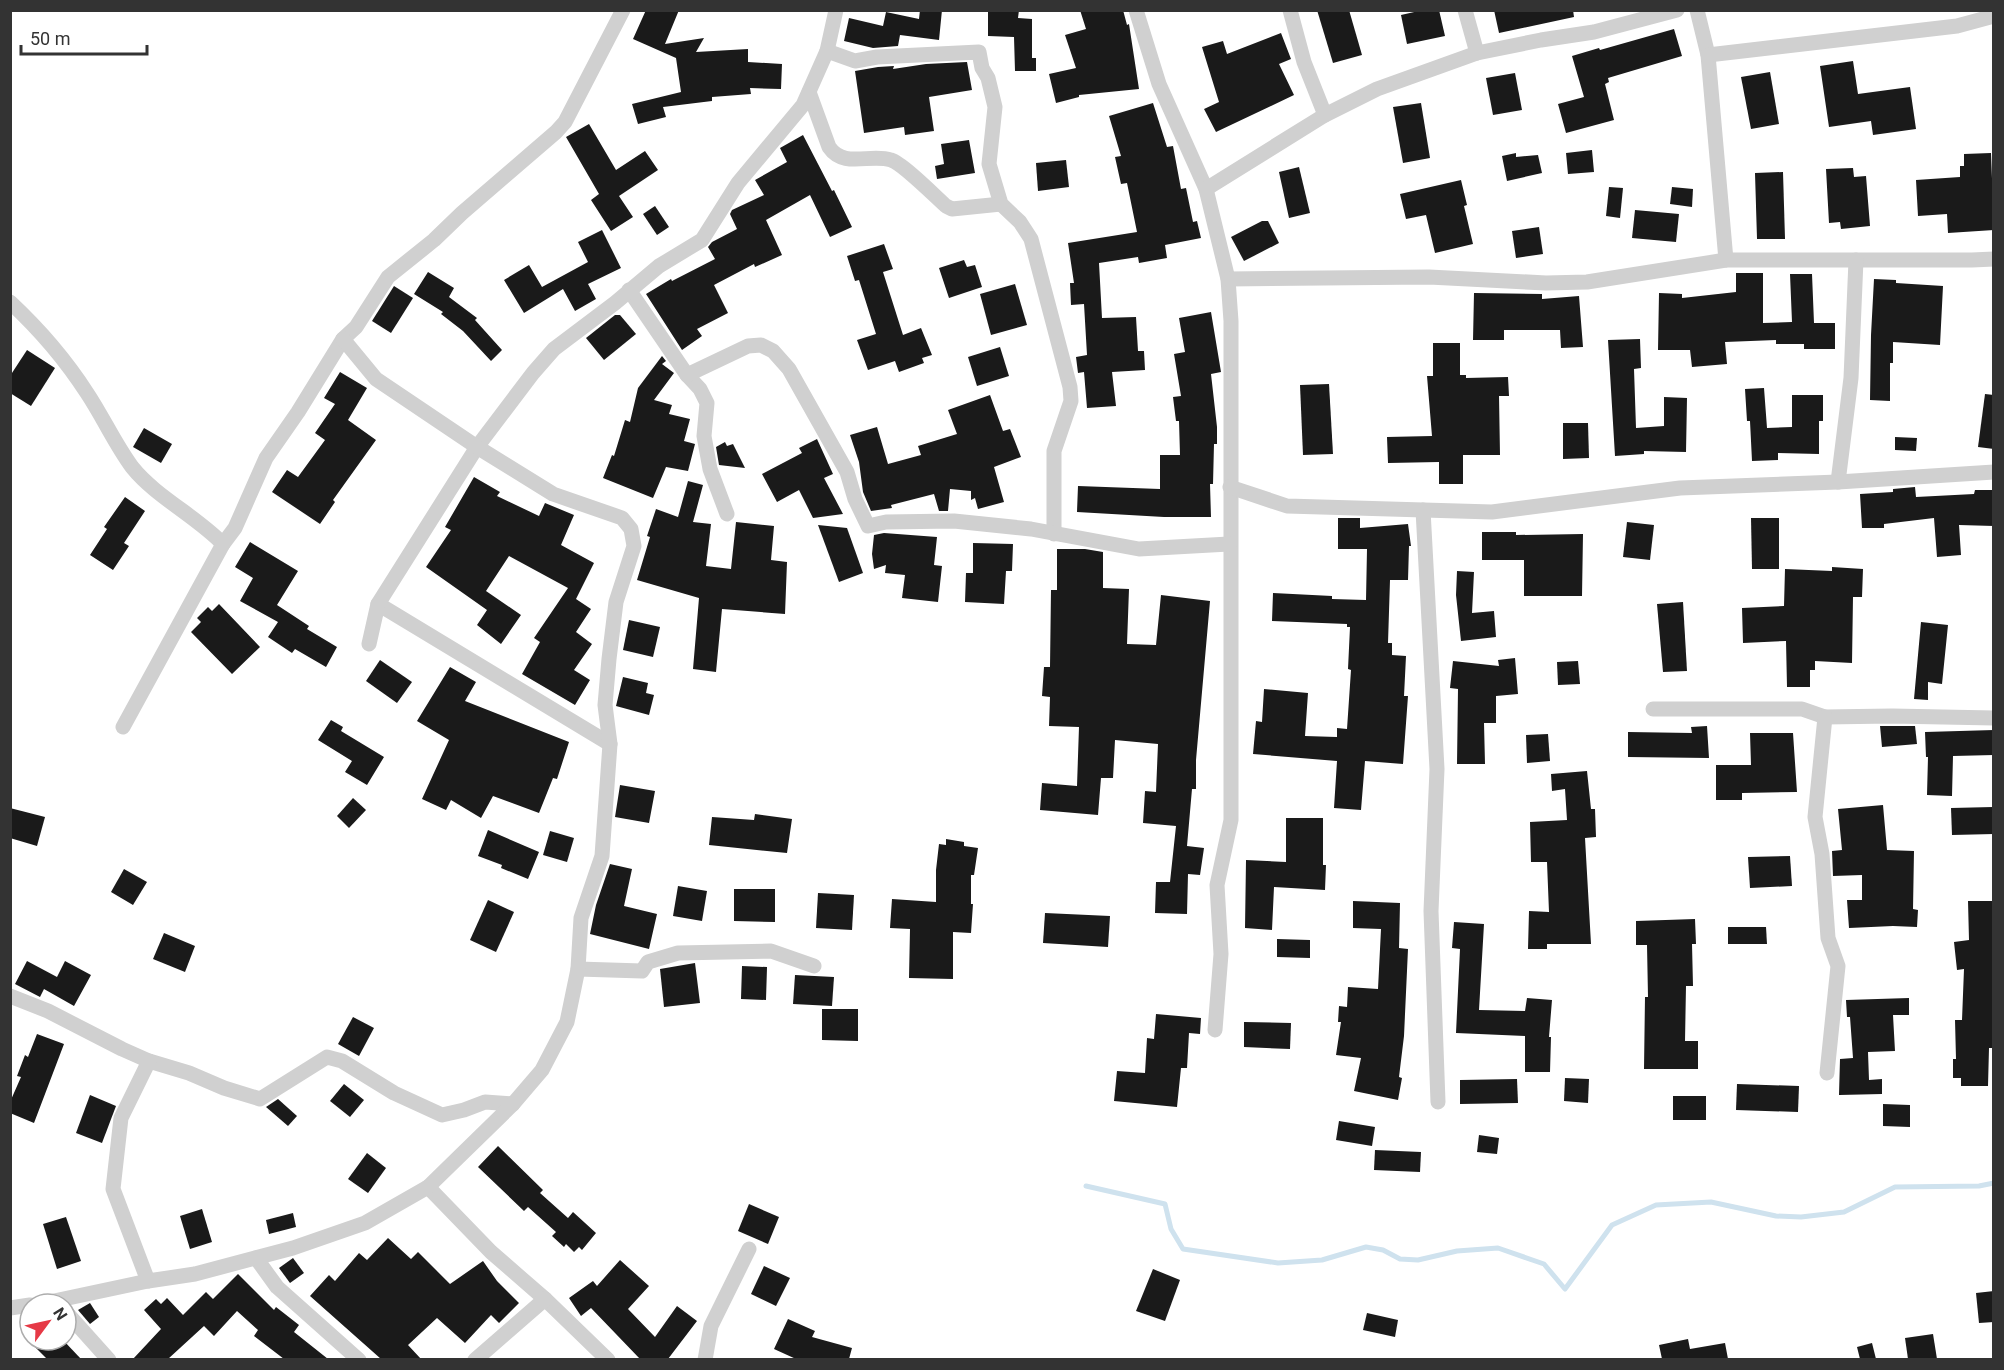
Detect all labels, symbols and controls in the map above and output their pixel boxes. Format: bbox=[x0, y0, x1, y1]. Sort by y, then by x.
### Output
scale bar bbox=[21, 18, 147, 56]
text: 50 m bbox=[30, 28, 70, 49]
north arrow bbox=[18, 1292, 78, 1352]
text: N bbox=[49, 1304, 71, 1324]

